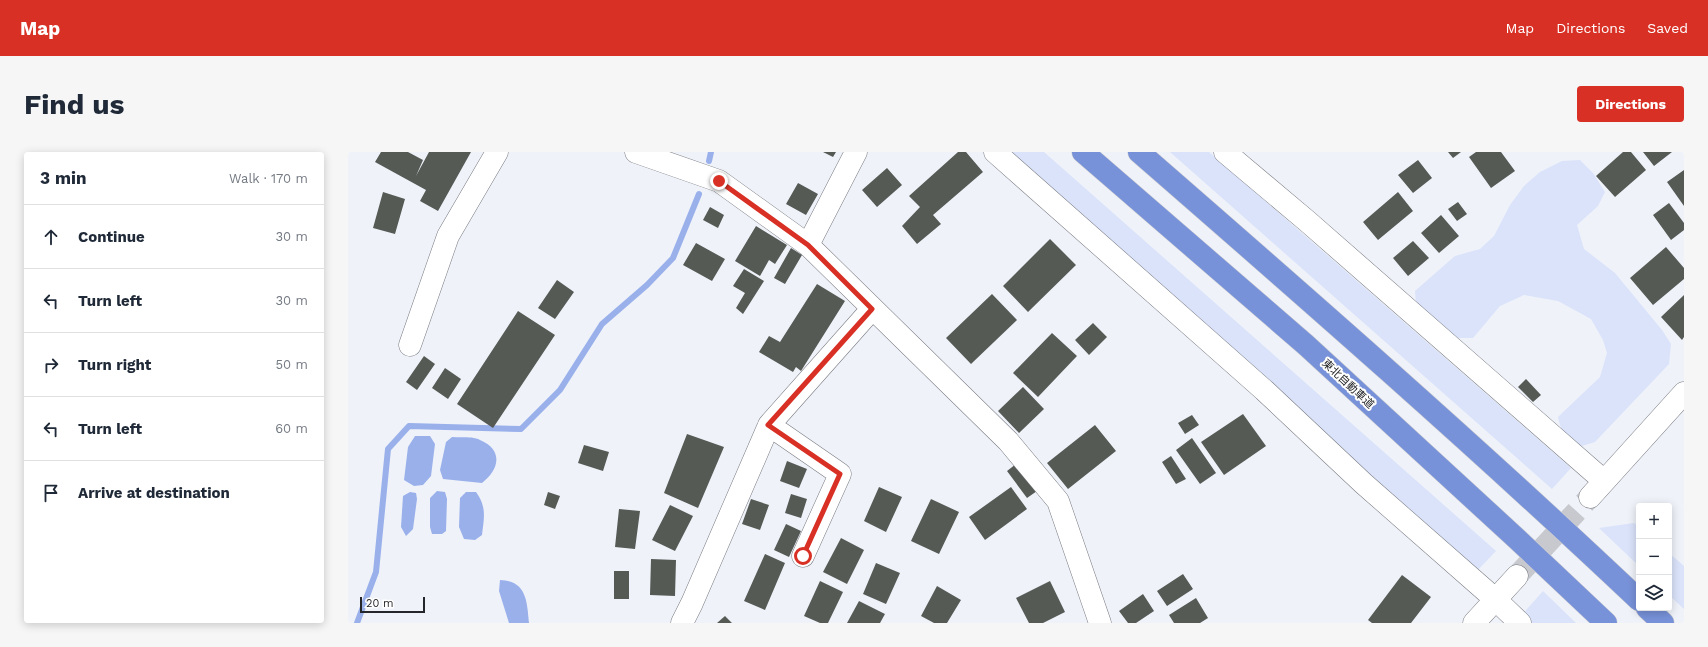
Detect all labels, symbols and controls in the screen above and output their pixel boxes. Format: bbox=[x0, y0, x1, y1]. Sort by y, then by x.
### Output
text: Map bbox=[20, 17, 60, 40]
text: Map bbox=[1506, 20, 1534, 36]
text: Directions bbox=[1556, 20, 1625, 36]
text: Saved bbox=[1647, 20, 1688, 36]
button: Directions bbox=[1577, 86, 1684, 122]
text: Find us bbox=[24, 88, 124, 121]
text: 3 min bbox=[40, 168, 86, 188]
text: Walk · 170 m bbox=[229, 171, 308, 186]
route end bbox=[710, 172, 728, 190]
icon: ahead bbox=[40, 226, 62, 248]
text: Continue bbox=[78, 228, 145, 246]
text: 30 m bbox=[276, 229, 308, 244]
icon: left bbox=[40, 290, 62, 312]
text: Turn left bbox=[78, 292, 142, 310]
text: 30 m bbox=[276, 293, 308, 308]
icon: right bbox=[40, 354, 62, 376]
text: Turn right bbox=[78, 356, 151, 374]
text: 50 m bbox=[276, 357, 308, 372]
street label: 東北自動車道 bbox=[1319, 357, 1377, 411]
icon: left bbox=[40, 418, 62, 440]
text: Turn left bbox=[78, 420, 142, 438]
text: 60 m bbox=[275, 421, 308, 436]
icon: arrive bbox=[40, 482, 62, 504]
text: Arrive at destination bbox=[78, 484, 230, 502]
map controls bbox=[1636, 503, 1672, 611]
button: + bbox=[1636, 503, 1672, 539]
button: − bbox=[1636, 539, 1672, 575]
route start bbox=[794, 547, 812, 565]
button: layers bbox=[1636, 575, 1672, 611]
scale bar bbox=[360, 595, 425, 614]
text: 20 m bbox=[366, 597, 394, 610]

